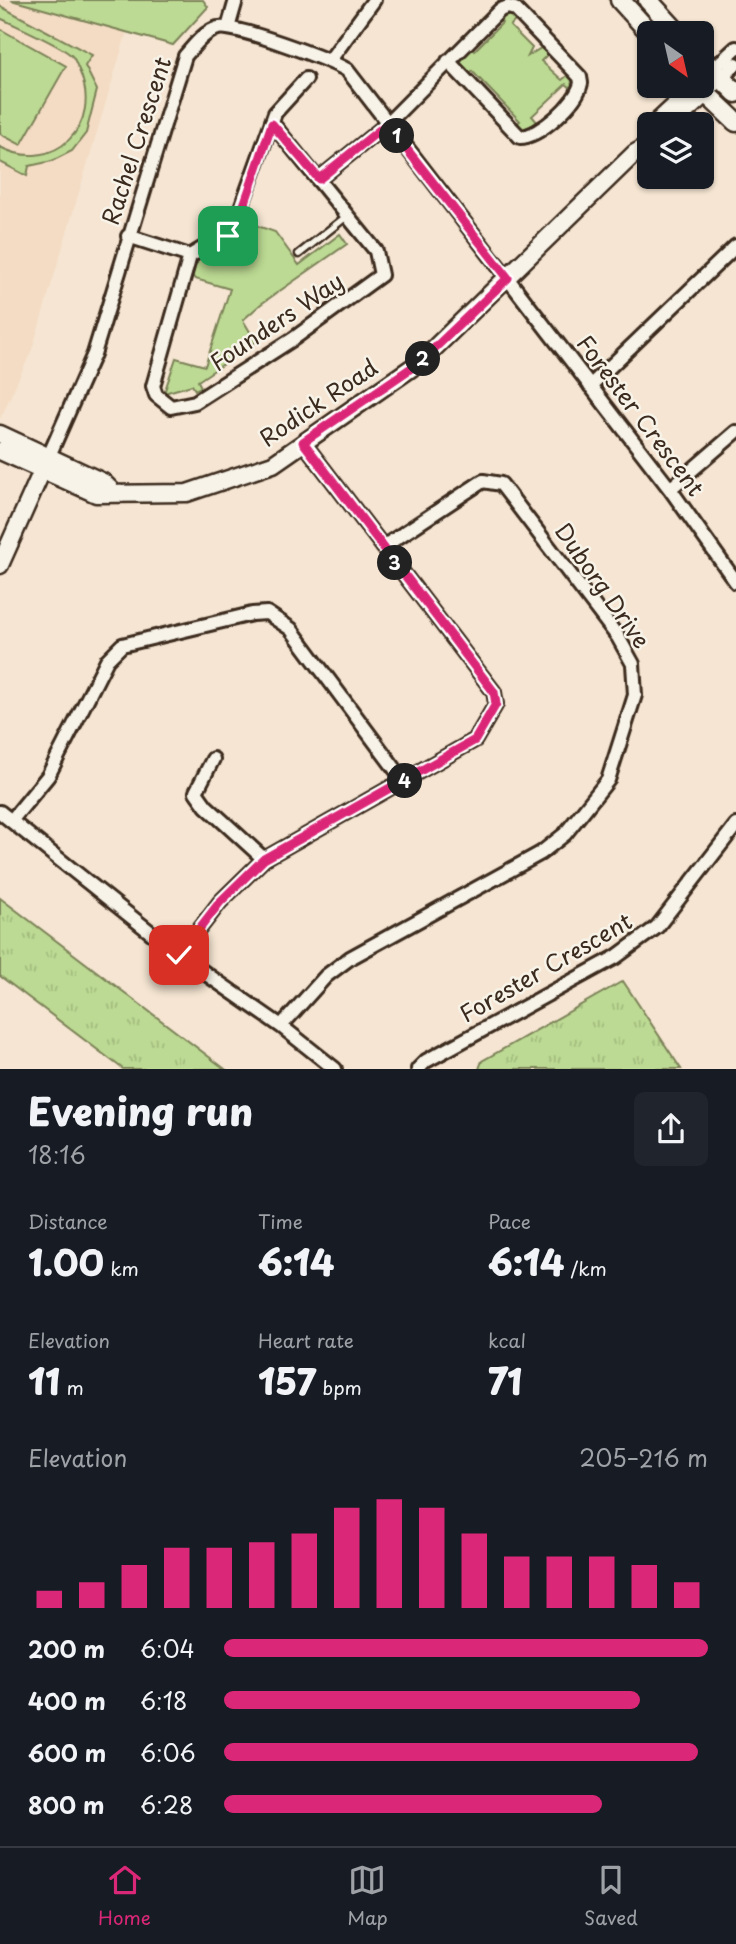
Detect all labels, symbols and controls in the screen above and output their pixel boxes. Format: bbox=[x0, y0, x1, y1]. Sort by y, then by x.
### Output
north arrow bbox=[637, 21, 714, 98]
map controls bbox=[637, 21, 714, 189]
street label: Rachel Crescent bbox=[92, 52, 179, 229]
button: layers bbox=[637, 112, 714, 189]
pin: 1 bbox=[380, 118, 414, 154]
text: 1 bbox=[392, 121, 401, 149]
pin bbox=[198, 206, 258, 266]
icon: arrive bbox=[209, 217, 247, 255]
street label: Founders Way bbox=[202, 263, 350, 379]
street label: Forester Crescent bbox=[569, 327, 714, 503]
pin: 2 bbox=[406, 342, 440, 376]
text: 2 bbox=[416, 344, 429, 372]
street label: Rodick Road bbox=[252, 349, 384, 454]
street label: Duborg Drive bbox=[547, 515, 659, 655]
pin: 3 bbox=[378, 546, 412, 580]
text: 3 bbox=[388, 548, 401, 576]
pin: 4 bbox=[388, 764, 422, 798]
text: 4 bbox=[398, 766, 411, 794]
street label: Forester Crescent bbox=[452, 903, 638, 1030]
pin bbox=[149, 925, 209, 985]
icon: check bbox=[160, 936, 198, 974]
text: Evening run bbox=[28, 1082, 253, 1139]
button: share bbox=[634, 1092, 708, 1166]
text: 18:16 bbox=[28, 1137, 86, 1172]
text: Distance bbox=[28, 1207, 108, 1235]
text: Time bbox=[258, 1207, 303, 1235]
text: Pace bbox=[488, 1207, 531, 1235]
text: 1.00 bbox=[28, 1235, 104, 1288]
text: 6:14 bbox=[258, 1235, 334, 1288]
text: 6:14 bbox=[488, 1235, 564, 1288]
text: km bbox=[104, 1254, 139, 1282]
text: /km bbox=[564, 1254, 607, 1282]
text: Elevation bbox=[28, 1326, 110, 1354]
text: Heart rate bbox=[258, 1326, 354, 1354]
text: kcal bbox=[488, 1326, 526, 1354]
text: 11 bbox=[28, 1354, 60, 1407]
text: 157 bbox=[258, 1354, 316, 1407]
text: 71 bbox=[488, 1354, 522, 1407]
text: m bbox=[60, 1373, 84, 1401]
text: bpm bbox=[316, 1373, 362, 1401]
text: Elevation bbox=[28, 1440, 127, 1475]
text: 205–216 m bbox=[579, 1440, 708, 1475]
text: 200 m bbox=[28, 1631, 105, 1666]
text: 6:04 bbox=[140, 1631, 195, 1666]
text: 400 m bbox=[28, 1683, 106, 1718]
text: 6:18 bbox=[140, 1683, 187, 1718]
text: 600 m bbox=[28, 1735, 106, 1770]
text: 6:06 bbox=[140, 1735, 196, 1770]
text: 800 m bbox=[28, 1787, 105, 1822]
text: 6:28 bbox=[140, 1787, 193, 1822]
tab: Home bbox=[98, 1861, 151, 1931]
tab: Map bbox=[347, 1861, 388, 1931]
tab: Saved bbox=[584, 1861, 638, 1931]

